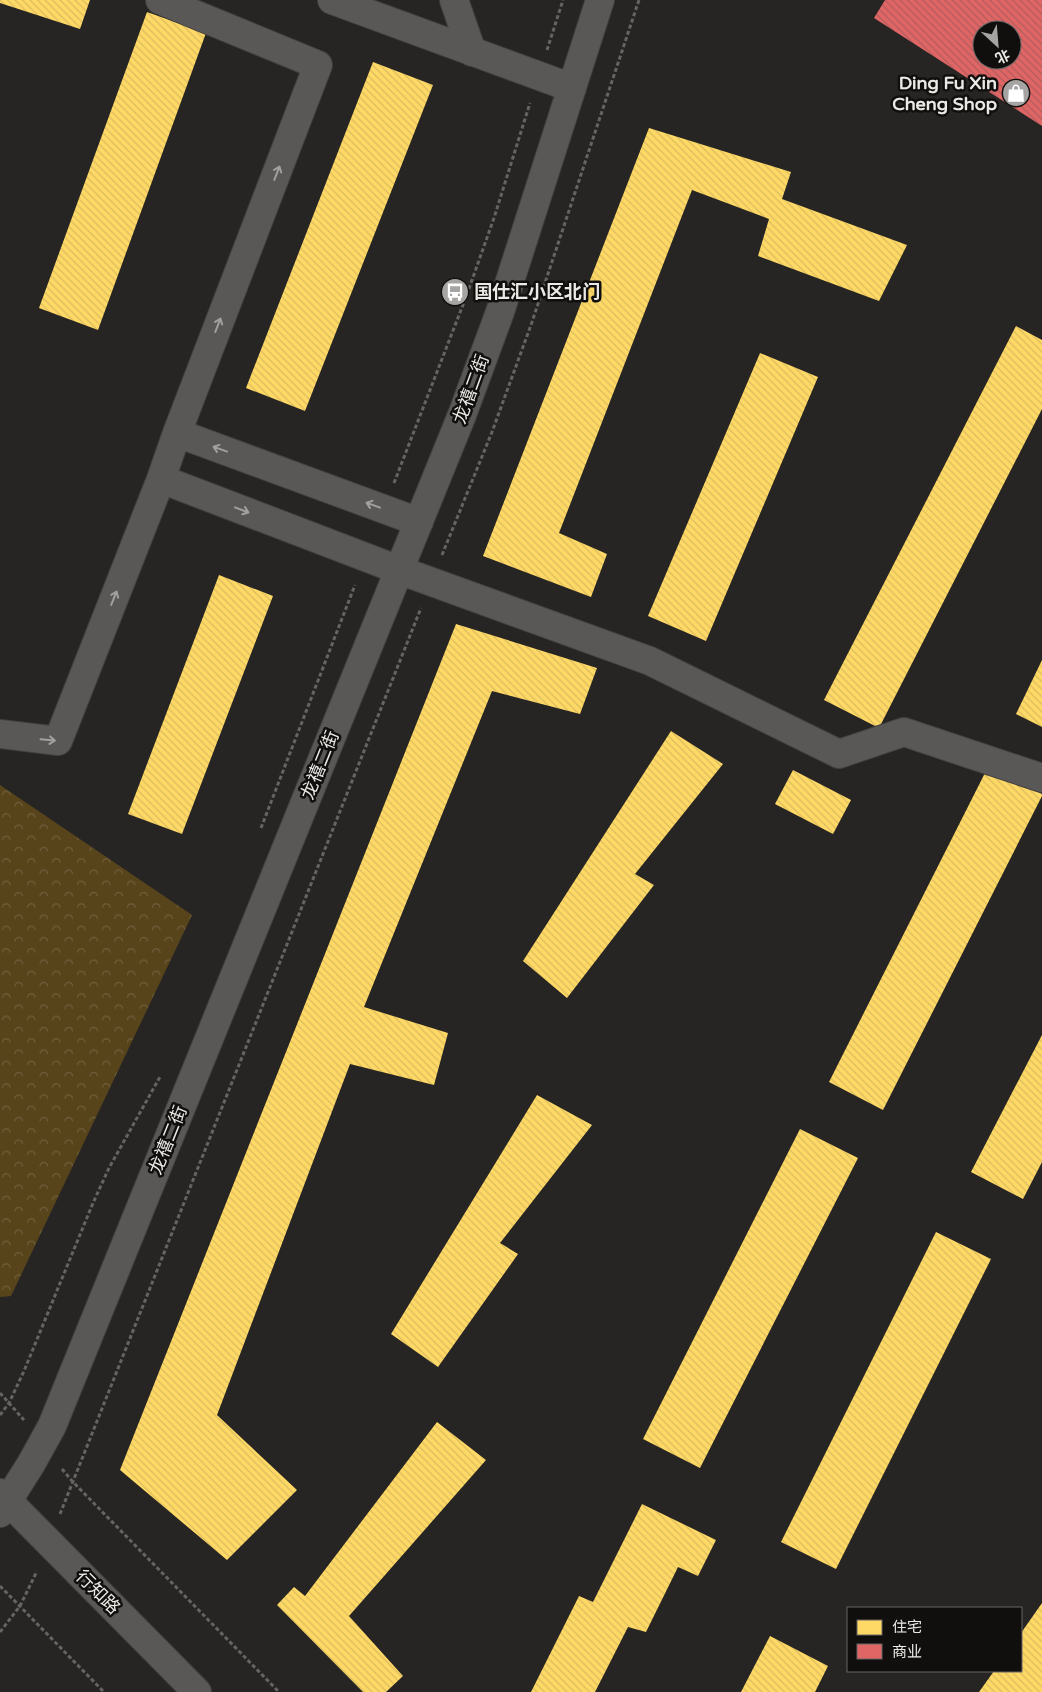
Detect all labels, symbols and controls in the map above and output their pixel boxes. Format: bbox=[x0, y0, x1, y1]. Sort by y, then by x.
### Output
north arrow bbox=[972, 20, 1022, 70]
text: 北 bbox=[992, 46, 1012, 67]
place label: Ding Fu Xin Cheng Shop bbox=[892, 72, 997, 115]
shop icon: Ding Fu Xin Cheng Shop bbox=[1001, 78, 1031, 108]
one-way arrow bbox=[273, 166, 282, 181]
bus stop icon: 国仕汇小区北门 bbox=[440, 277, 470, 307]
place label: 国仕汇小区北门 bbox=[474, 281, 600, 303]
one-way arrow bbox=[214, 318, 223, 333]
street label: 龙禧二街 bbox=[448, 351, 494, 427]
one-way arrow bbox=[213, 444, 229, 453]
one-way arrow bbox=[366, 500, 381, 509]
one-way arrow bbox=[234, 505, 249, 515]
one-way arrow bbox=[110, 591, 119, 606]
street label: 龙禧二街 bbox=[296, 728, 344, 802]
one-way arrow bbox=[40, 735, 56, 745]
street label: 龙禧二街 bbox=[144, 1103, 192, 1177]
street label: 行知路 bbox=[71, 1565, 125, 1619]
legend bbox=[847, 1607, 1022, 1672]
text: 住宅 bbox=[892, 1618, 922, 1636]
text: 商业 bbox=[892, 1643, 922, 1661]

